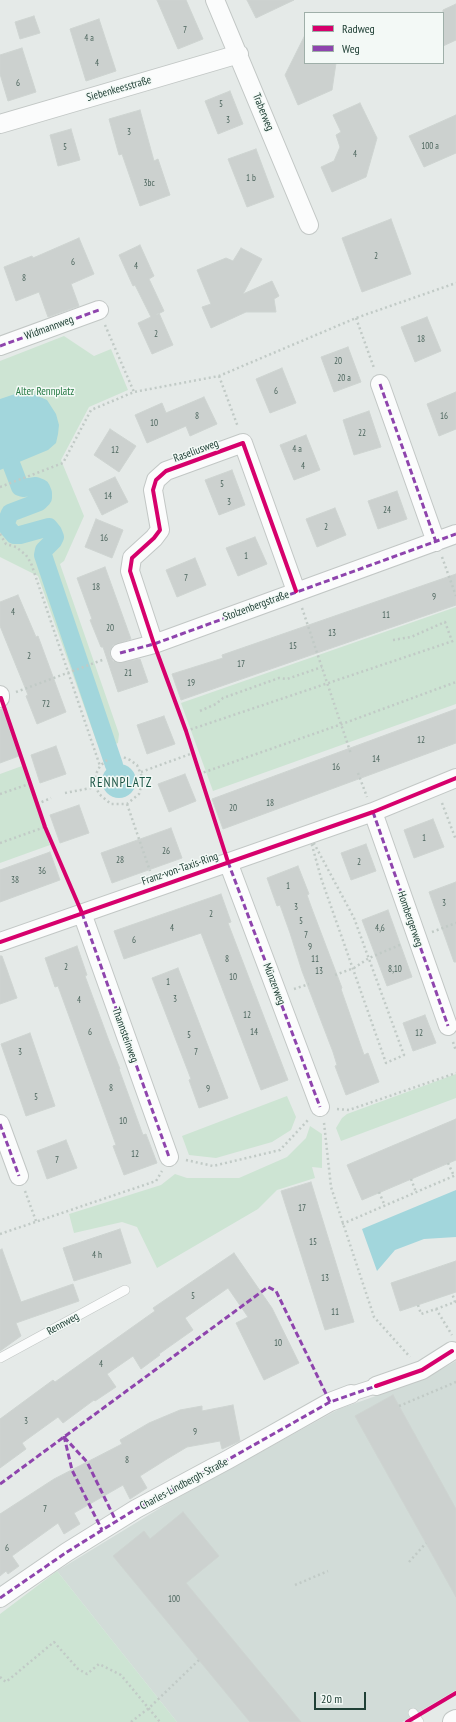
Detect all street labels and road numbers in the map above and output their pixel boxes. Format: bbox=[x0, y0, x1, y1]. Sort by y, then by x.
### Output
street label: Siebenkeesstraße bbox=[85, 73, 153, 105]
street label: Traberweg bbox=[250, 91, 276, 133]
street label: Widmannweg bbox=[23, 313, 75, 343]
street label: Raseliusweg bbox=[172, 437, 220, 465]
street label: Stolzenbergstraße bbox=[221, 588, 291, 624]
street label: Franz-von-Taxis-Ring bbox=[140, 850, 220, 888]
street label: Hombergerweg bbox=[394, 889, 426, 949]
street label: Münzerweg bbox=[260, 961, 288, 1007]
street label: Thannsteinweg bbox=[109, 1006, 141, 1064]
street label: Rennweg bbox=[45, 1310, 81, 1338]
street label: Charles-Lindbergh-Straße bbox=[138, 1455, 230, 1513]

